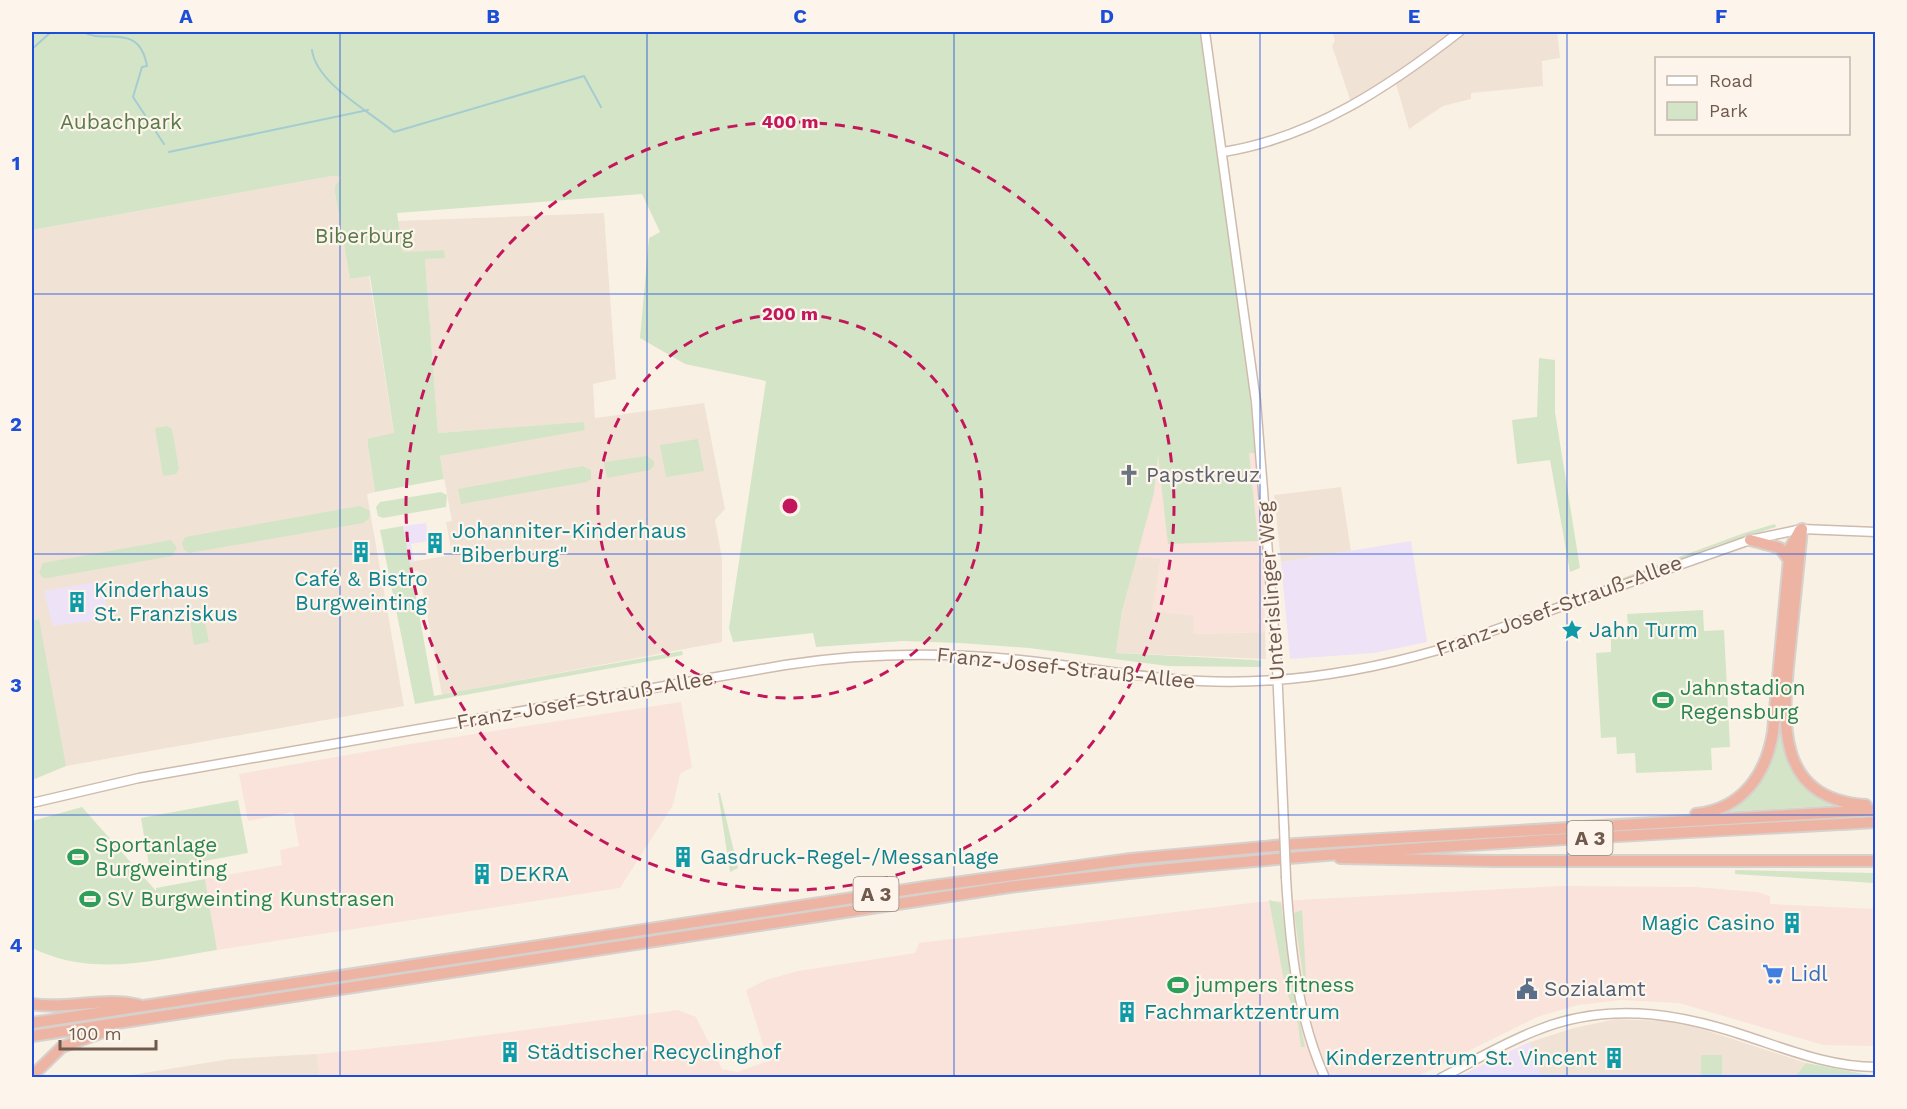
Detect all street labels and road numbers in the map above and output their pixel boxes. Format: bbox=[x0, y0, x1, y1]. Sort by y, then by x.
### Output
street label: Unterislinger Weg bbox=[1252, 500, 1289, 681]
street label: Franz-Josef-Strauß-Allee bbox=[1432, 549, 1685, 662]
street label: Franz-Josef-Strauß-Allee bbox=[935, 641, 1197, 694]
street label: Franz-Josef-Strauß-Allee bbox=[455, 665, 715, 734]
road number: A 3 bbox=[1568, 821, 1612, 855]
road number: A 3 bbox=[854, 877, 898, 911]

